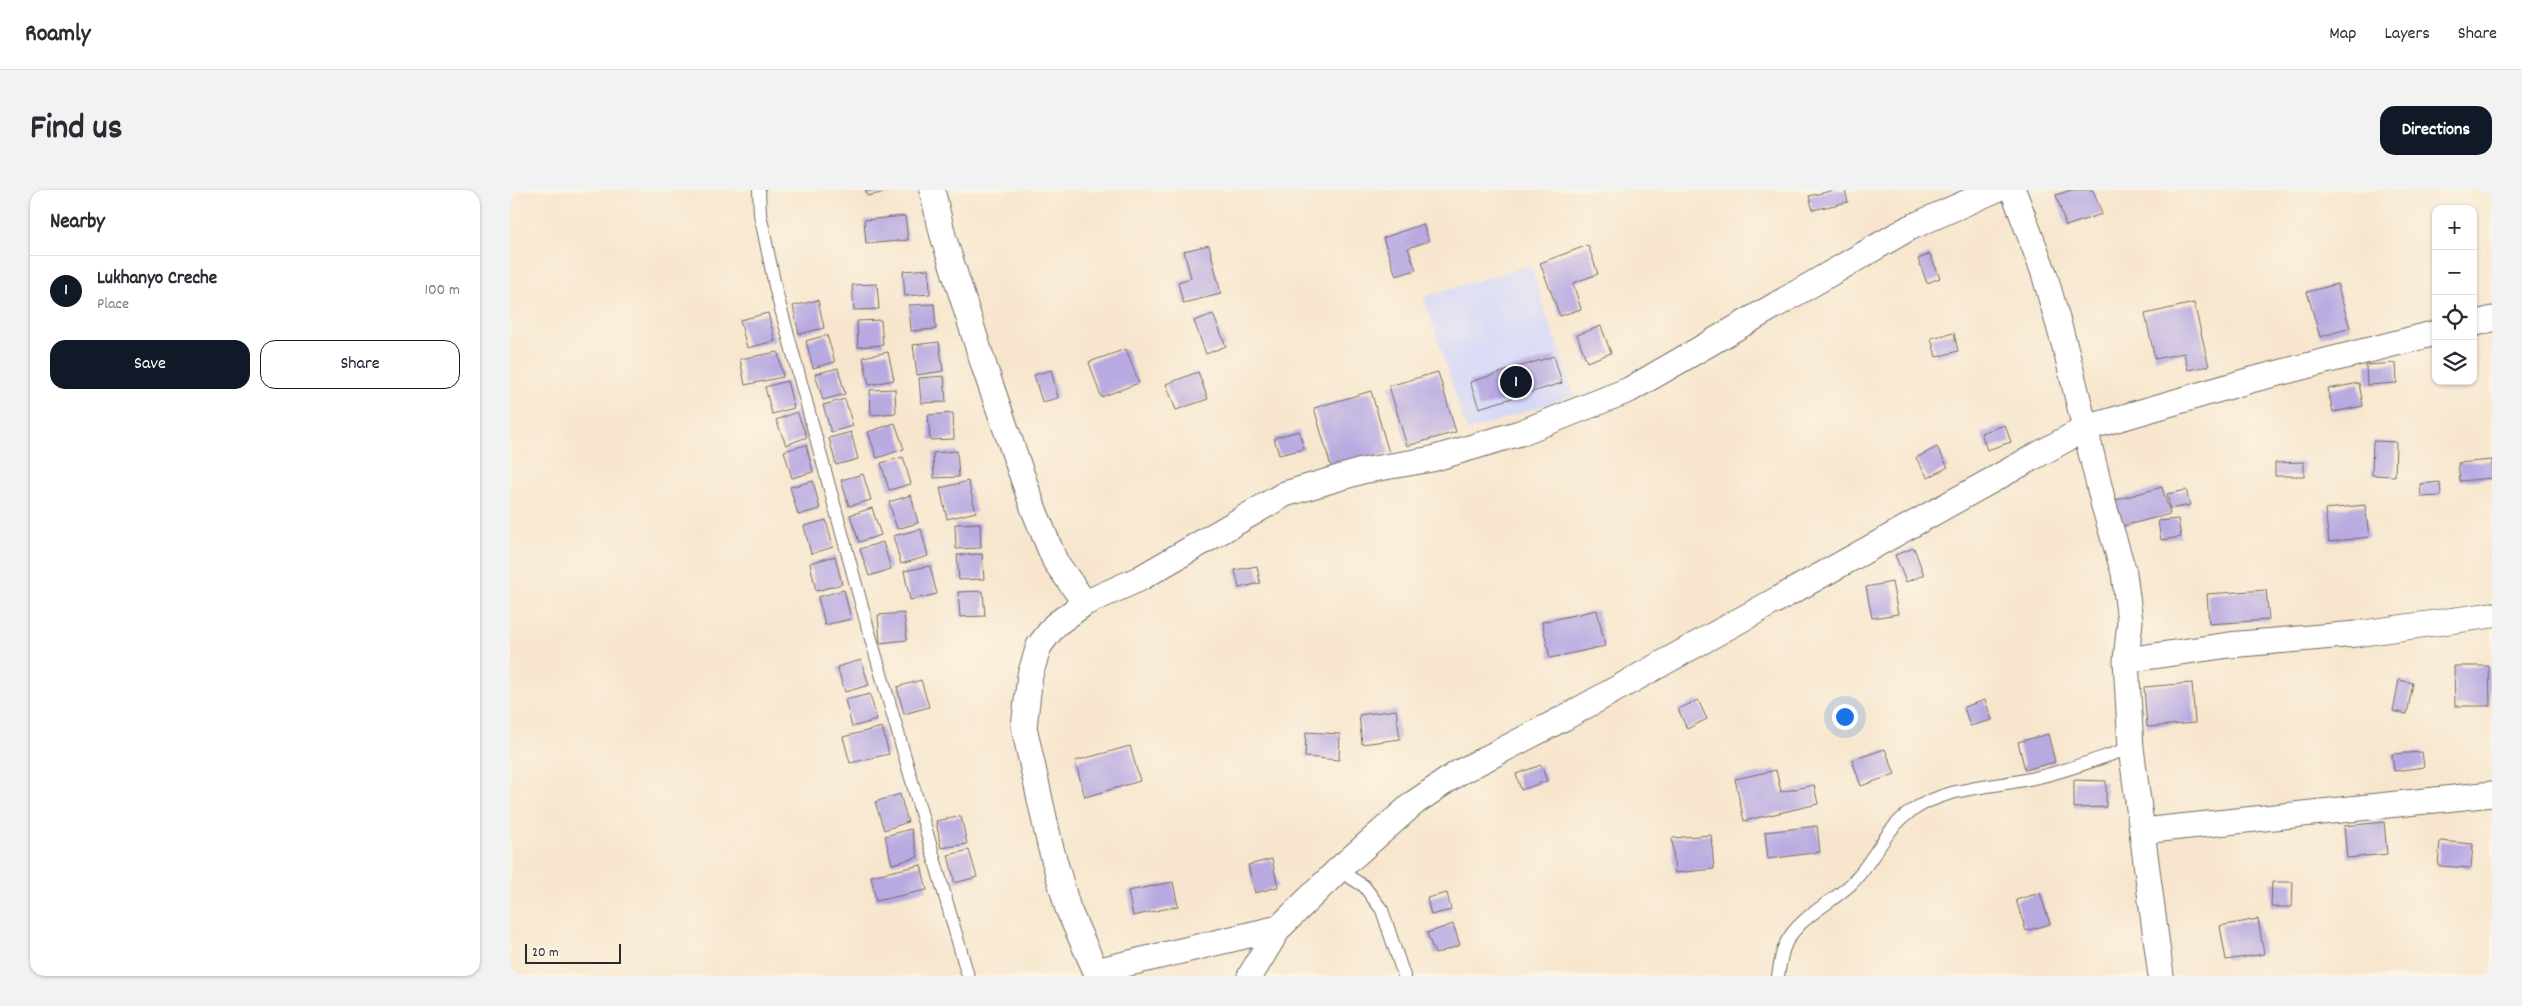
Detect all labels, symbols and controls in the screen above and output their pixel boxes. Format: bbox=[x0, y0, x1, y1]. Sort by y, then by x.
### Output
text: Roamly bbox=[25, 18, 91, 52]
text: Map bbox=[2329, 22, 2356, 47]
text: Layers bbox=[2384, 22, 2430, 47]
text: Share bbox=[2458, 22, 2497, 47]
text: Find us bbox=[30, 105, 122, 155]
button: Directions bbox=[2380, 106, 2492, 155]
map controls bbox=[2432, 205, 2477, 385]
button: + bbox=[2432, 205, 2477, 250]
text: Nearby bbox=[50, 208, 105, 238]
button: − bbox=[2432, 250, 2477, 295]
text: Lukhanyo Creche bbox=[97, 266, 217, 293]
text: 1 bbox=[64, 279, 68, 302]
text: 100 m bbox=[424, 279, 460, 302]
text: Place bbox=[97, 293, 129, 316]
button: locate bbox=[2432, 295, 2477, 340]
button: Save bbox=[50, 340, 250, 389]
button: Share bbox=[260, 340, 460, 389]
button: layers bbox=[2432, 340, 2477, 385]
pin: 1 bbox=[1500, 363, 1532, 401]
your location bbox=[1832, 704, 1858, 730]
scale bar bbox=[525, 941, 621, 964]
text: 20 m bbox=[532, 943, 559, 963]

